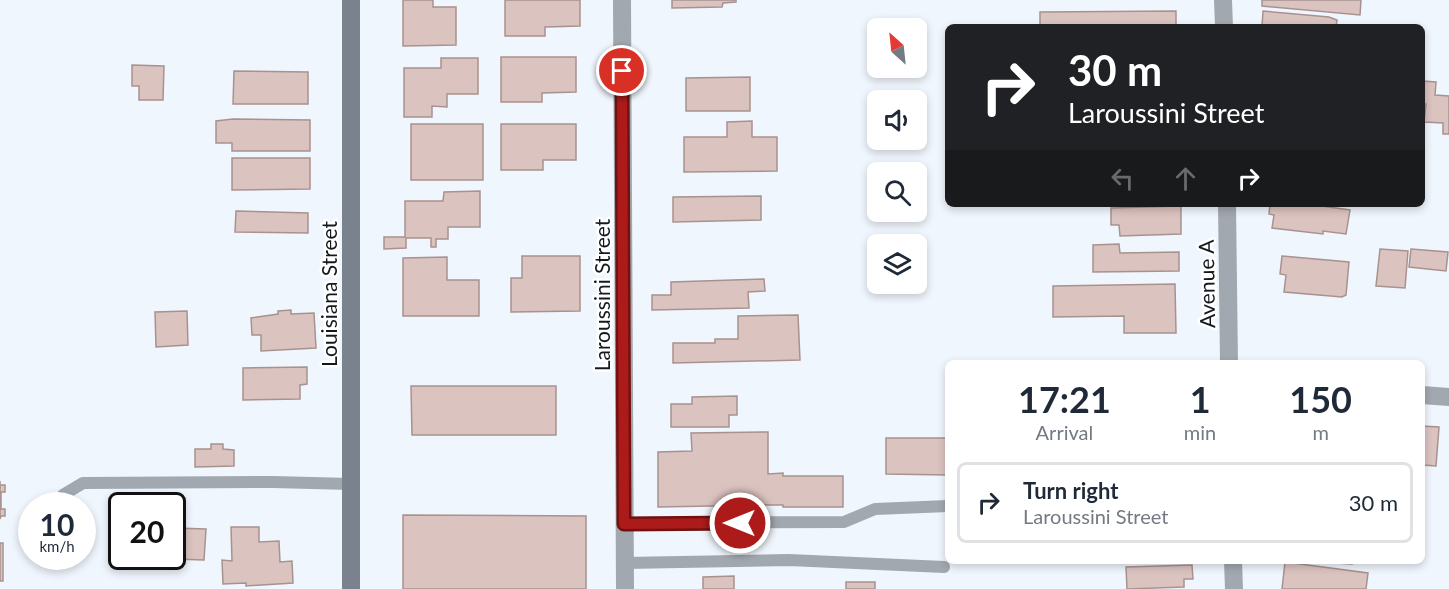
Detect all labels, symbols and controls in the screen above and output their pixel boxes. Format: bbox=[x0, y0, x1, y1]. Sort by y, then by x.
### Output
north arrow bbox=[867, 18, 927, 78]
map controls bbox=[867, 18, 927, 294]
pin bbox=[596, 45, 647, 96]
text: 30 m bbox=[1068, 45, 1162, 95]
icon: right bbox=[969, 48, 1047, 126]
icon: arrive bbox=[605, 54, 638, 87]
button: sound bbox=[867, 90, 927, 150]
text: Laroussini Street bbox=[1068, 96, 1264, 129]
button: search bbox=[867, 162, 927, 222]
icon: left bbox=[1106, 162, 1139, 195]
icon: ahead bbox=[1169, 162, 1202, 195]
icon: right bbox=[1232, 162, 1265, 195]
street label: Laroussini Street bbox=[589, 218, 614, 371]
street label: Louisiana Street bbox=[316, 221, 341, 367]
button: layers bbox=[867, 234, 927, 294]
street label: Avenue A bbox=[1193, 239, 1219, 328]
text: 17:21 bbox=[1018, 377, 1111, 421]
text: 1 bbox=[1190, 377, 1211, 421]
text: 150 bbox=[1289, 377, 1352, 421]
text: Arrival bbox=[1036, 420, 1093, 444]
text: min bbox=[1184, 420, 1216, 444]
text: m bbox=[1312, 420, 1329, 444]
text: Turn right bbox=[1023, 477, 1118, 504]
icon: right bbox=[972, 486, 1005, 519]
text: 30 m bbox=[1349, 489, 1398, 516]
position arrow bbox=[708, 491, 772, 555]
speed limit sign: 20 bbox=[108, 492, 186, 570]
text: Laroussini Street bbox=[1023, 504, 1168, 528]
text: 10 bbox=[40, 506, 74, 542]
text: km/h bbox=[39, 537, 75, 555]

